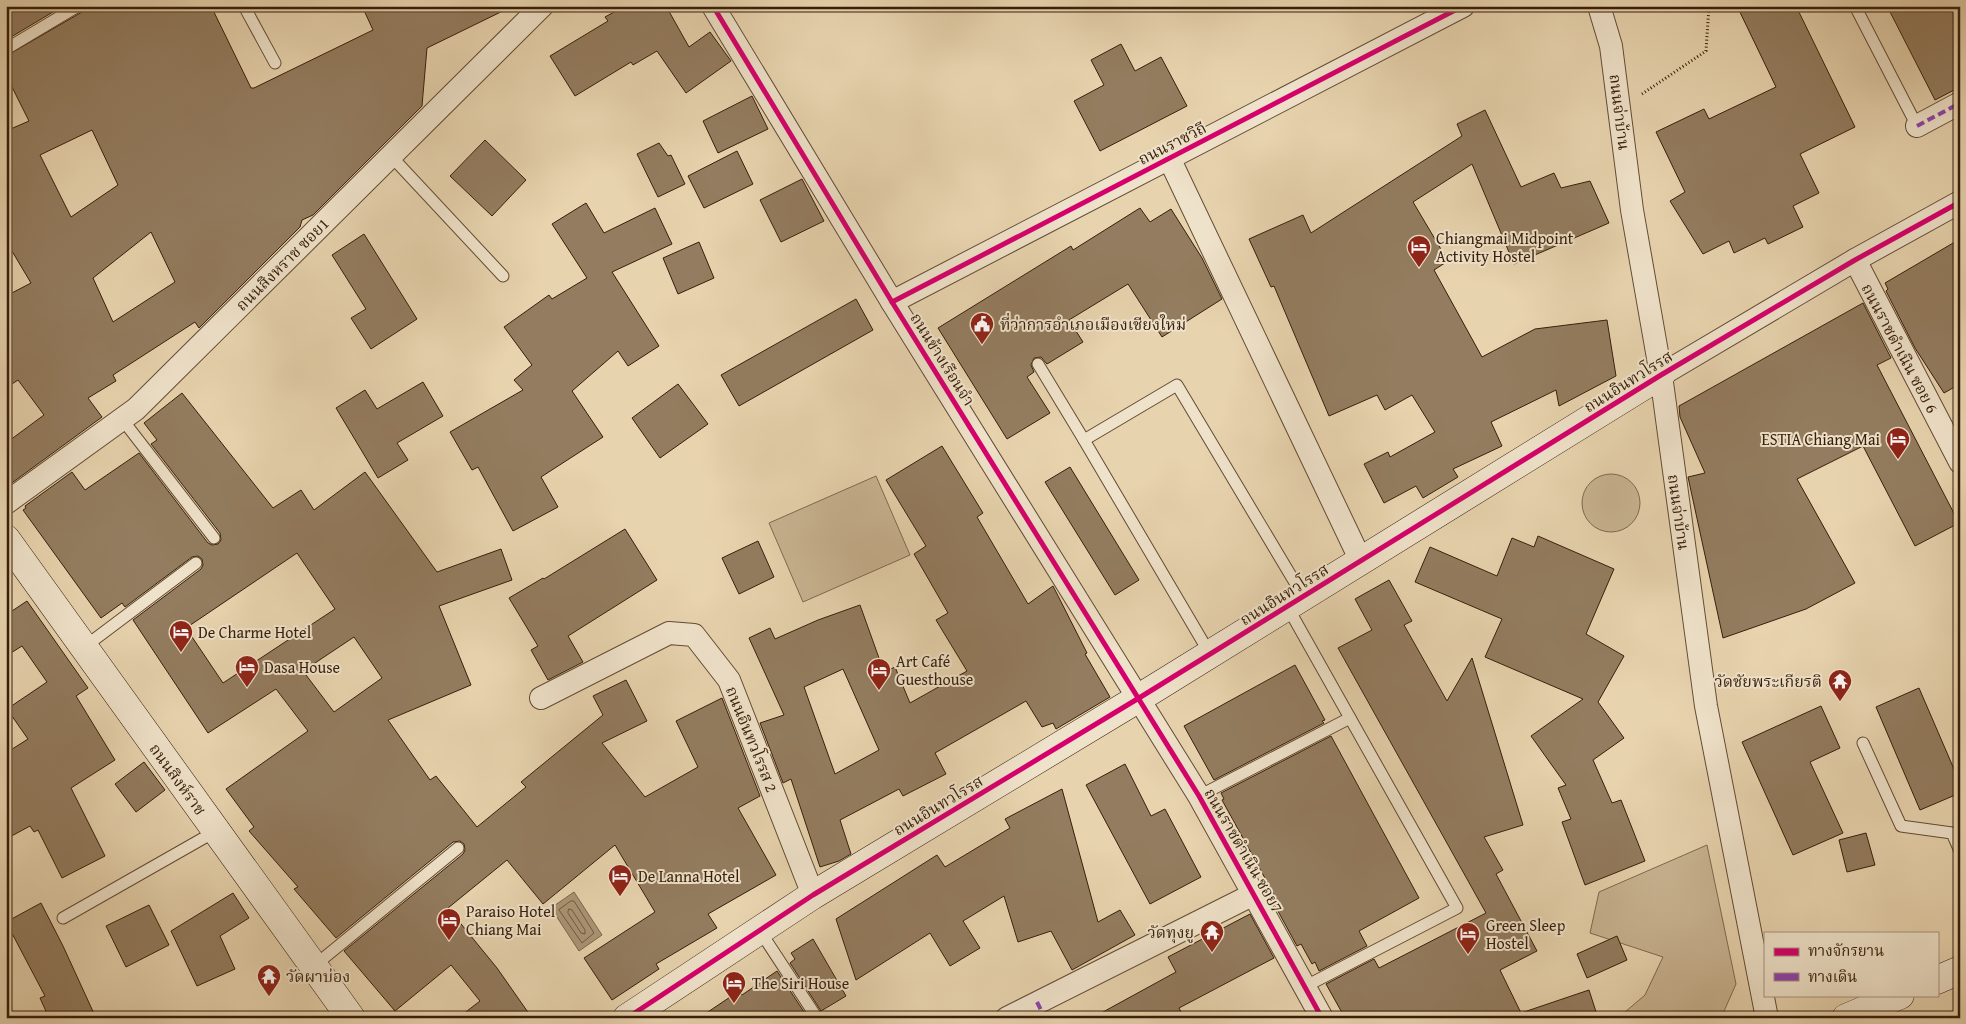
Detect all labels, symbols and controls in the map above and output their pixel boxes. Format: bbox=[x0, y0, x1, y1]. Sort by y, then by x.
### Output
street label: ถนนจ่าบ้าน bbox=[1603, 73, 1637, 151]
street label: ถนนราชวิถี bbox=[1134, 115, 1210, 171]
street label: ถนนสิงหราช ซอย1 bbox=[230, 212, 334, 316]
place label: Chiangmai Midpoint Activity Hostel bbox=[1436, 226, 1574, 268]
hotel icon: Chiangmai Midpoint Activity Hostel bbox=[1406, 234, 1432, 268]
street label: ถนนราชดำเนิน ซอย 6 bbox=[1856, 279, 1945, 417]
street label: ถนนข้างเรือนจำ bbox=[905, 308, 981, 410]
public building icon: ที่ว่าการอำเภอเมืองเชียงใหม่ bbox=[969, 311, 995, 345]
place label: ที่ว่าการอำเภอเมืองเชียงใหม่ bbox=[1000, 312, 1186, 336]
street label: ถนนอินทวโรรส bbox=[1579, 344, 1677, 418]
hotel icon: ESTIA Chiang Mai bbox=[1885, 426, 1911, 460]
place label: ESTIA Chiang Mai bbox=[1762, 427, 1881, 451]
street label: ถนนจ่าบ้าน bbox=[1662, 473, 1696, 551]
street label: ถนนอินทวโรรส bbox=[1235, 557, 1333, 631]
hotel icon: De Charme Hotel bbox=[168, 619, 194, 653]
place label: De Charme Hotel bbox=[198, 620, 312, 644]
place label: Art Café Guesthouse bbox=[896, 649, 973, 691]
hotel icon: Dasa House bbox=[234, 654, 260, 688]
place label: Dasa House bbox=[264, 655, 340, 679]
hotel icon: Art Café Guesthouse bbox=[866, 657, 892, 691]
temple icon: วัดชัยพระเกียรติ bbox=[1827, 668, 1853, 702]
place label: วัดชัยพระเกียรติ bbox=[1715, 669, 1822, 693]
street label: ถนนอินทวโรรส 2 bbox=[720, 682, 784, 796]
street label: ถนนสิงห์ราช bbox=[144, 738, 212, 820]
street label: ถนนอินทวโรรส bbox=[888, 769, 988, 841]
street label: ถนนราชดำเนิน ซอย7 bbox=[1198, 783, 1290, 917]
hotel icon: De Lanna Hotel bbox=[607, 863, 633, 897]
place label: De Lanna Hotel bbox=[638, 864, 740, 888]
place label: Paraiso Hotel Chiang Mai bbox=[466, 899, 556, 941]
hotel icon: Paraiso Hotel Chiang Mai bbox=[436, 907, 462, 941]
place label: Green Sleep Hostel bbox=[1486, 913, 1566, 955]
temple icon: วัดทุงยู bbox=[1199, 919, 1225, 953]
place label: วัดทุงยู bbox=[1148, 920, 1194, 944]
hotel icon: Green Sleep Hostel bbox=[1455, 921, 1481, 955]
legend bbox=[1764, 932, 1938, 996]
text: ทางจักรยาน bbox=[1808, 940, 1884, 961]
temple icon: วัดผาบ่อง bbox=[256, 963, 282, 997]
place label: วัดผาบ่อง bbox=[286, 964, 350, 988]
text: ทางเดิน bbox=[1808, 966, 1857, 987]
hotel icon: The Siri House bbox=[721, 970, 747, 1004]
place label: The Siri House bbox=[752, 971, 849, 995]

